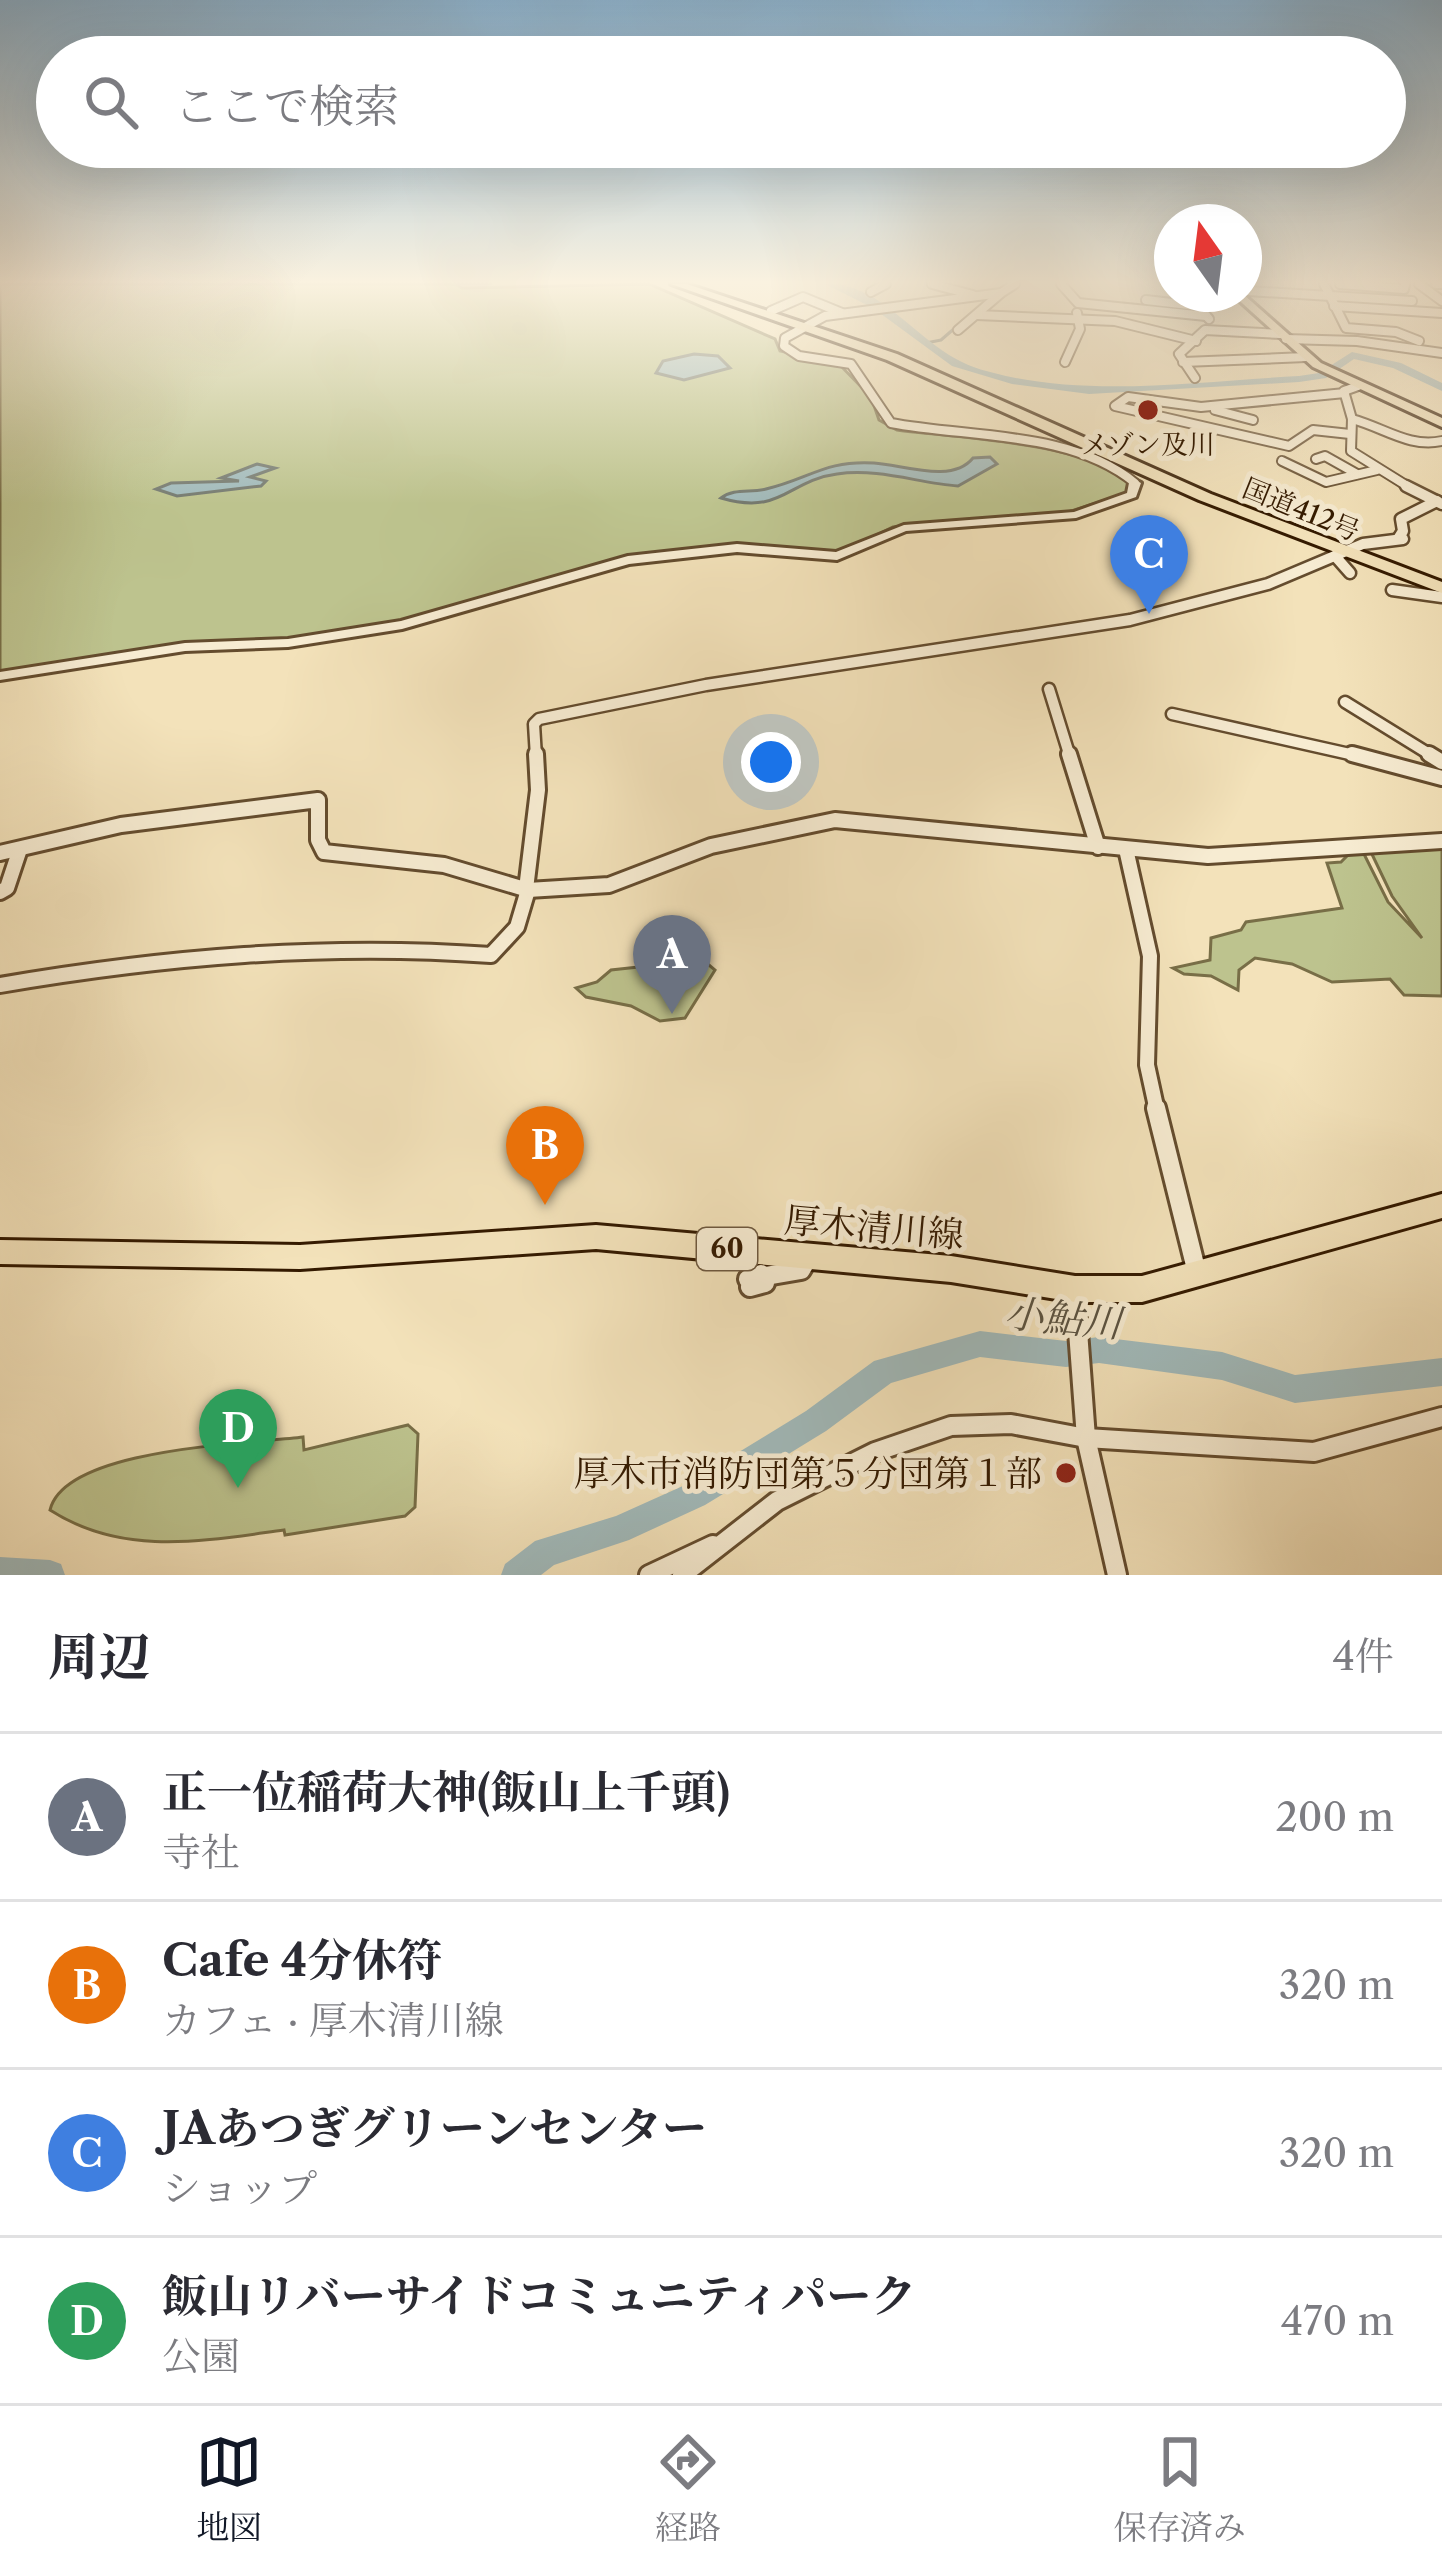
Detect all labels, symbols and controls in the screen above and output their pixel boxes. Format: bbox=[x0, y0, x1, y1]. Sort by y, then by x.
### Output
search box bbox=[36, 36, 1406, 168]
icon: search bbox=[78, 69, 144, 135]
text: ここで検索 bbox=[174, 78, 399, 134]
north arrow bbox=[1154, 204, 1262, 312]
marker: メゾン及川 bbox=[1135, 397, 1161, 423]
place label: メゾン及川 bbox=[1081, 428, 1215, 461]
street label: 国道412号 bbox=[1238, 471, 1365, 548]
pin: C bbox=[1110, 515, 1188, 614]
your location bbox=[741, 732, 801, 792]
pin: A bbox=[633, 915, 711, 1014]
pin: B bbox=[506, 1106, 584, 1205]
street label: 厚木清川線 bbox=[782, 1197, 966, 1257]
road number: 60 bbox=[697, 1228, 757, 1270]
water label: 小鮎川 bbox=[1003, 1289, 1127, 1347]
pin: D bbox=[199, 1389, 277, 1488]
place label: 厚木市消防団第５分団第１部 bbox=[574, 1451, 1042, 1495]
marker: 厚木市消防団第５分団第１部 bbox=[1053, 1460, 1079, 1486]
text: 周辺 bbox=[48, 1626, 150, 1688]
text: 4件 bbox=[1332, 1632, 1394, 1680]
text: 正一位稲荷大神(飯山上千頭) bbox=[162, 1764, 730, 1820]
text: A bbox=[72, 1793, 102, 1841]
text: 200 m bbox=[1275, 1793, 1394, 1841]
text: 寺社 bbox=[162, 1828, 240, 1876]
text: Cafe 4分休符 bbox=[162, 1932, 442, 1988]
text: B bbox=[73, 1961, 102, 2009]
text: 320 m bbox=[1279, 1961, 1394, 2009]
text: カフェ · 厚木清川線 bbox=[162, 1996, 504, 2044]
text: JAあつぎグリーンセンター bbox=[162, 2100, 707, 2156]
text: C bbox=[71, 2129, 103, 2177]
text: 320 m bbox=[1279, 2129, 1394, 2177]
text: ショップ bbox=[162, 2164, 317, 2212]
text: 飯山リバーサイドコミュニティパーク bbox=[162, 2268, 916, 2324]
text: D bbox=[70, 2297, 104, 2345]
text: 470 m bbox=[1281, 2297, 1394, 2345]
text: 公園 bbox=[162, 2332, 240, 2380]
tab: 地図 bbox=[196, 2429, 262, 2548]
tab: 経路 bbox=[655, 2429, 721, 2548]
tab: 保存済み bbox=[1114, 2429, 1246, 2548]

